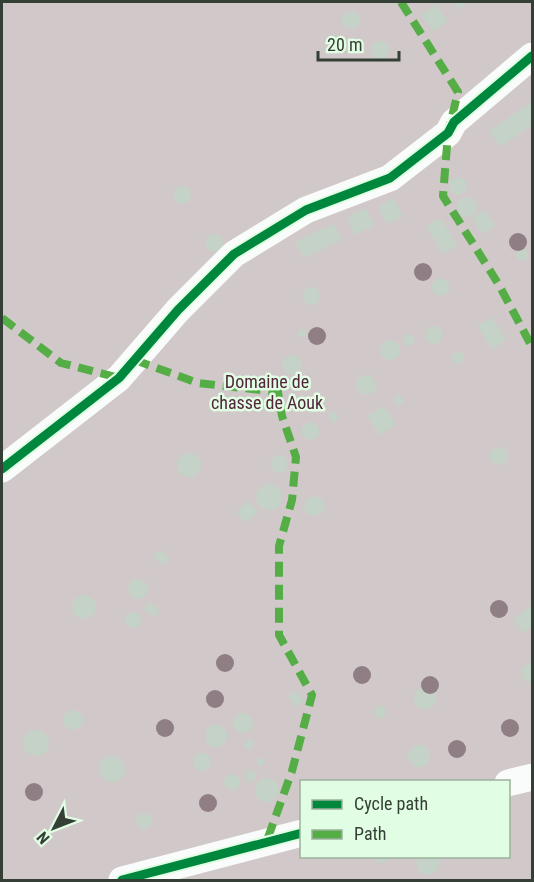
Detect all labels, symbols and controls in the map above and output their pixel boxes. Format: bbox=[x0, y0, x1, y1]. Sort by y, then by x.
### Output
scale bar bbox=[318, 24, 399, 62]
text: 20 m bbox=[327, 34, 362, 55]
park label: Domaine de chasse de Aouk bbox=[211, 371, 323, 413]
legend bbox=[300, 780, 510, 858]
text: Cycle path bbox=[354, 793, 428, 814]
north arrow bbox=[24, 798, 84, 858]
text: Path bbox=[354, 823, 387, 844]
text: N bbox=[33, 828, 54, 848]

